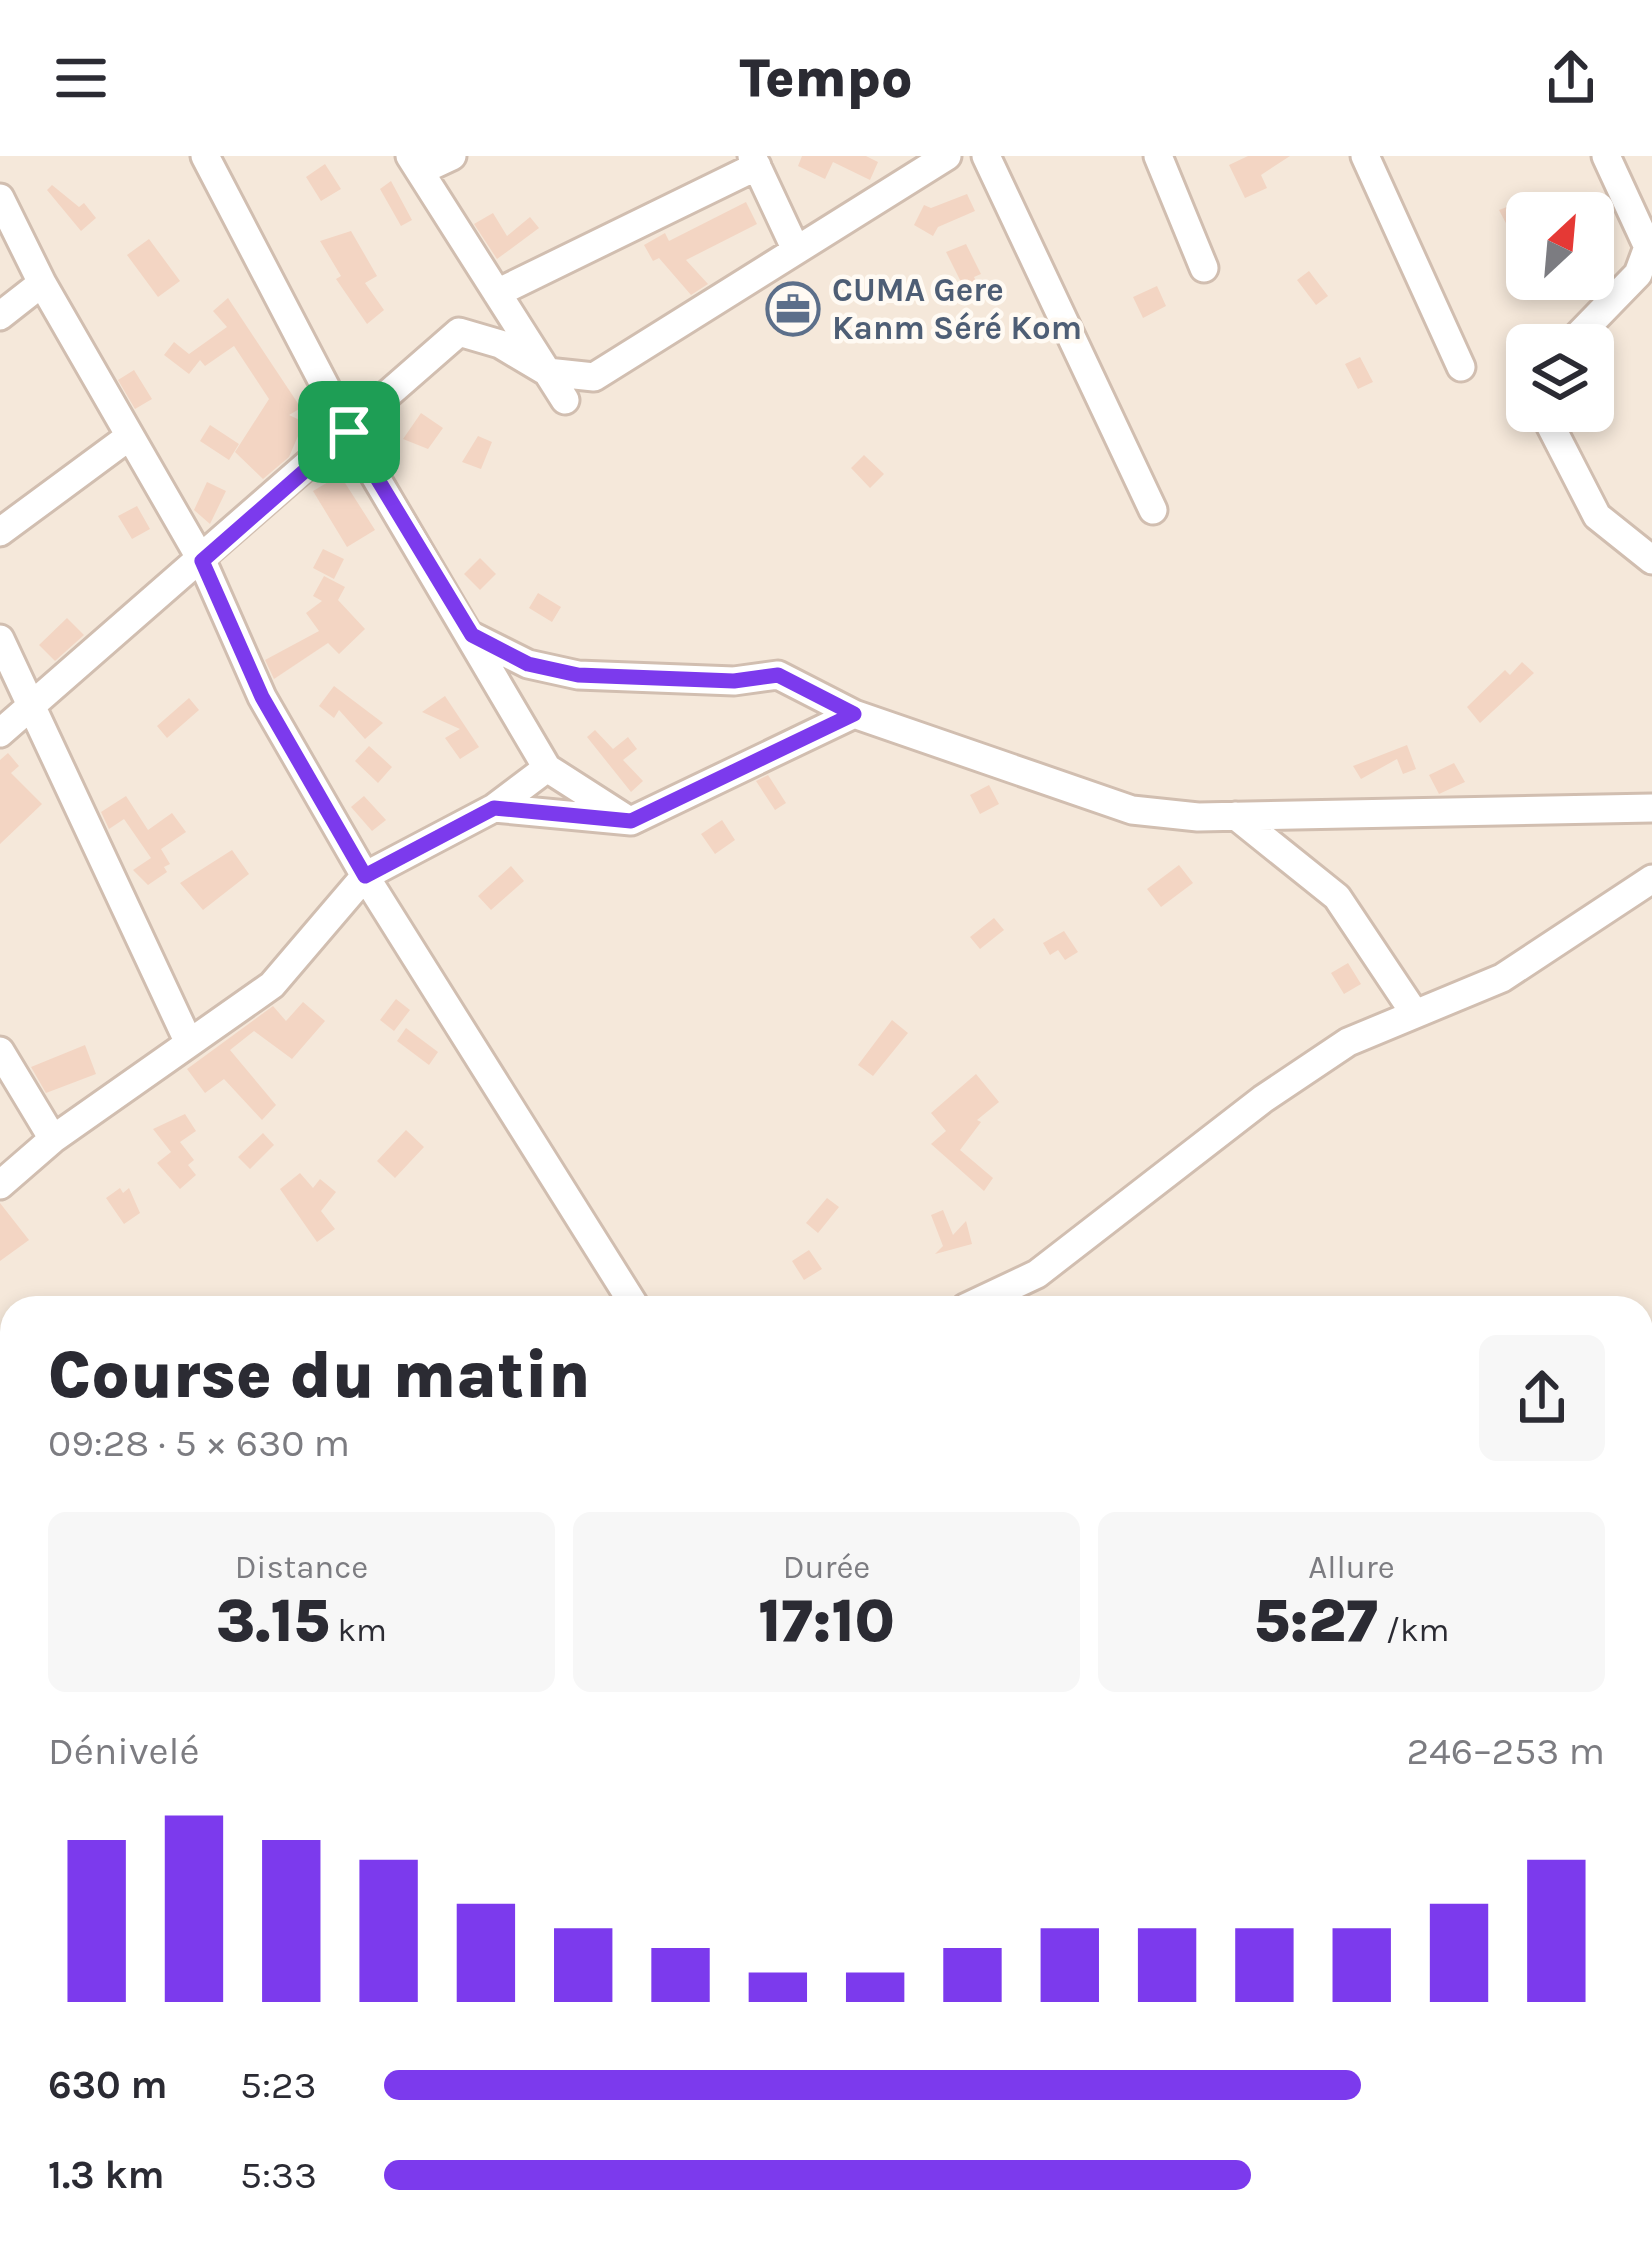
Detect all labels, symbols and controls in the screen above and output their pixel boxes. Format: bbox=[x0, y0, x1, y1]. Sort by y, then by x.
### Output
icon: menu bbox=[48, 45, 114, 111]
icon: share bbox=[1538, 45, 1604, 111]
text: Tempo bbox=[739, 46, 913, 110]
north arrow bbox=[1506, 192, 1614, 300]
map controls bbox=[1506, 192, 1614, 432]
place label: CUMA Gere Kanm Séré Kom bbox=[832, 271, 1082, 347]
office icon: CUMA Gere Kanm Séré Kom bbox=[765, 281, 821, 337]
button: layers bbox=[1506, 324, 1614, 432]
pin bbox=[298, 381, 400, 483]
icon: arrive bbox=[316, 399, 382, 465]
button: share bbox=[1479, 1335, 1605, 1461]
text: Course du matin bbox=[48, 1336, 590, 1414]
text: 09:28 · 5 × 630 m bbox=[48, 1420, 350, 1466]
text: Distance bbox=[235, 1548, 368, 1586]
text: Durée bbox=[783, 1548, 870, 1586]
text: Allure bbox=[1308, 1548, 1395, 1586]
text: 3.15 bbox=[216, 1586, 330, 1656]
text: 17:10 bbox=[758, 1586, 895, 1656]
text: 5:27 bbox=[1254, 1586, 1378, 1656]
text: km bbox=[330, 1611, 387, 1649]
text: /km bbox=[1378, 1611, 1449, 1649]
text: Dénivelé bbox=[48, 1728, 200, 1774]
text: 246–253 m bbox=[1406, 1728, 1605, 1774]
text: 630 m bbox=[48, 2062, 167, 2108]
text: 5:23 bbox=[240, 2062, 317, 2108]
text: 1.3 km bbox=[48, 2152, 165, 2198]
text: 5:33 bbox=[240, 2152, 317, 2198]

